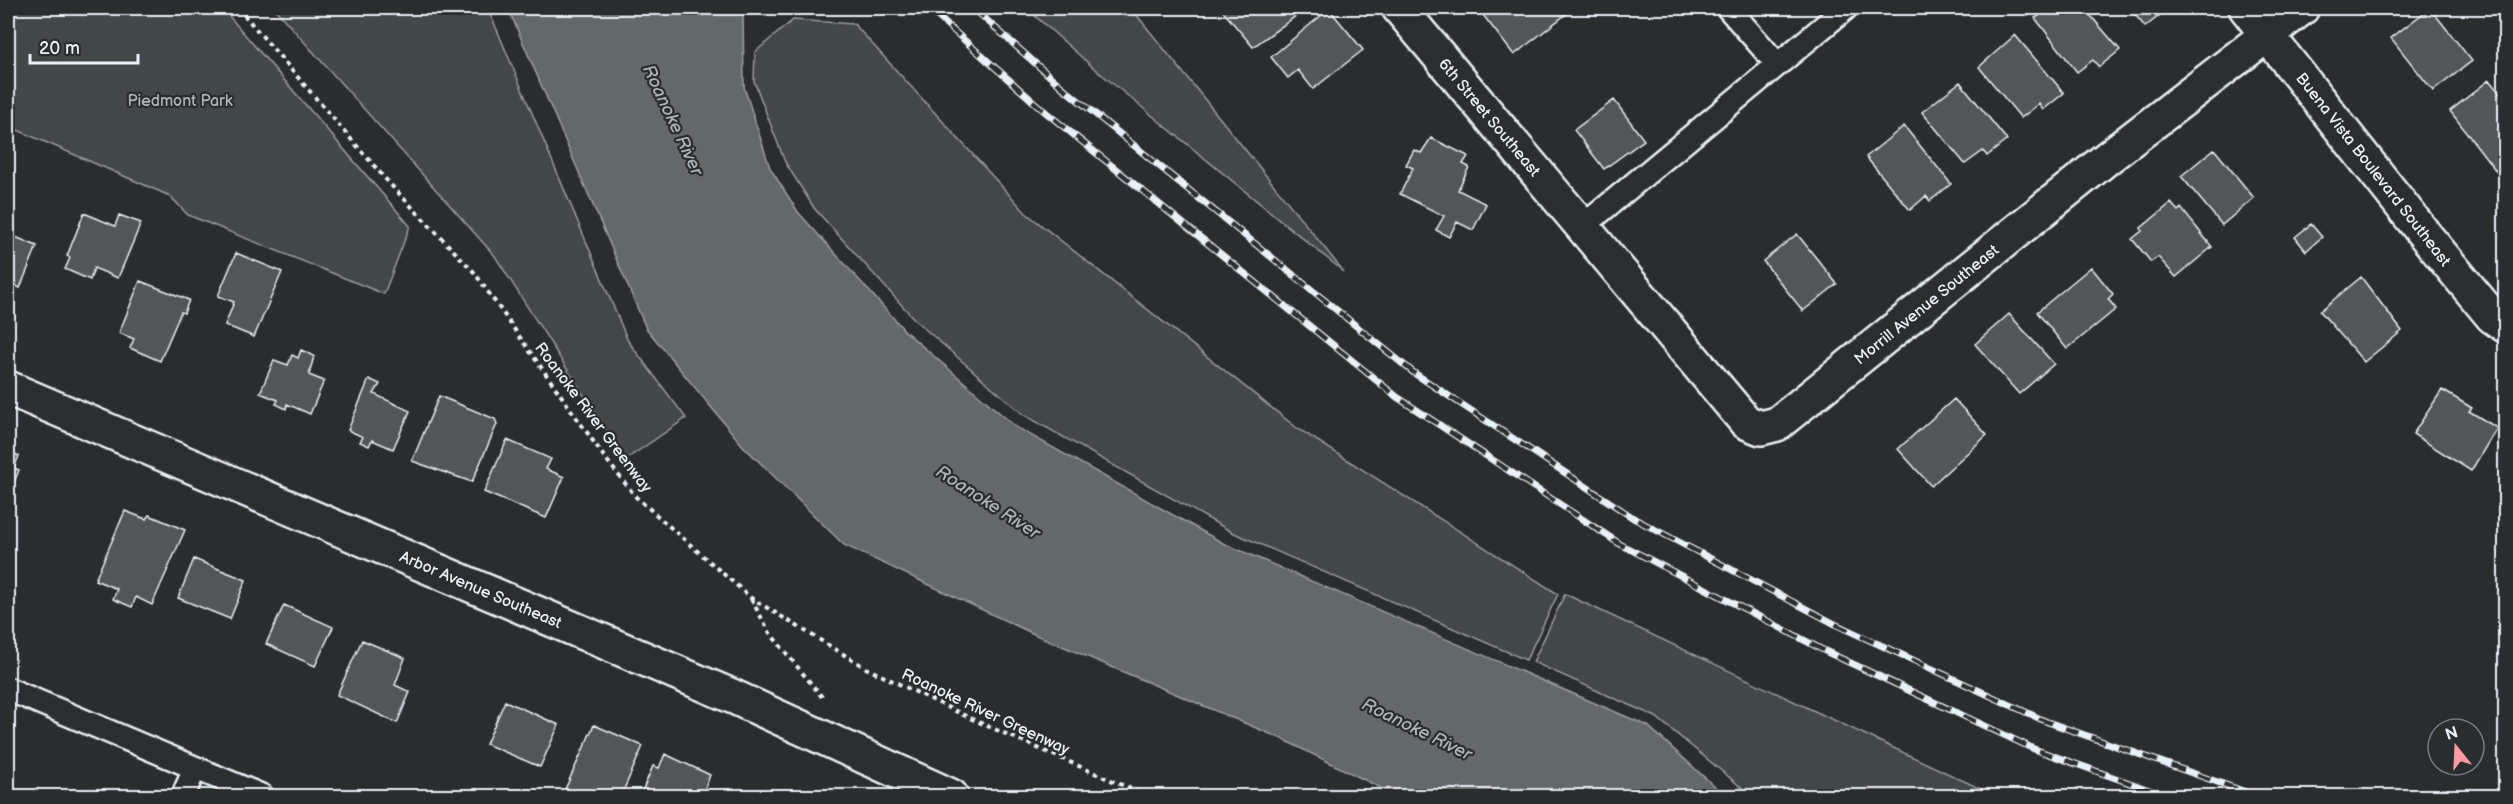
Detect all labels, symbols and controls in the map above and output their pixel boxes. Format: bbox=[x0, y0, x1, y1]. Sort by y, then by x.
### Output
scale bar bbox=[30, 27, 138, 65]
text: 20 m bbox=[39, 38, 80, 59]
street label: 6th Street Southeast bbox=[1434, 55, 1544, 181]
water label: Roanoke River bbox=[638, 62, 708, 180]
street label: Buena Vista Boulevard Southeast bbox=[2291, 69, 2454, 270]
park label: Piedmont Park bbox=[127, 92, 233, 111]
street label: Morrill Avenue Southeast bbox=[1851, 241, 2003, 369]
street label: Roanoke River Greenway bbox=[530, 339, 656, 497]
water label: Roanoke River bbox=[932, 461, 1045, 545]
street label: Arbor Avenue Southeast bbox=[397, 548, 564, 633]
street label: Roanoke River Greenway bbox=[898, 665, 1073, 760]
water label: Roanoke River bbox=[1358, 694, 1476, 766]
north arrow bbox=[2426, 717, 2486, 777]
text: N bbox=[2443, 723, 2460, 745]

